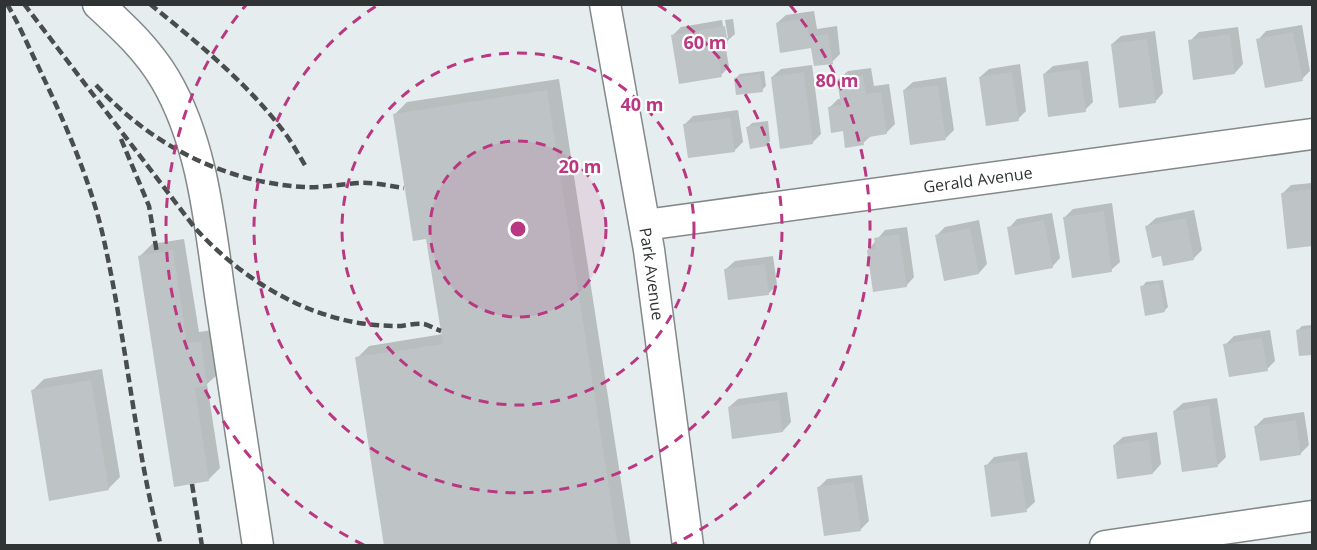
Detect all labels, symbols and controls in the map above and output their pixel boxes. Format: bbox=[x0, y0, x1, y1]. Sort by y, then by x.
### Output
text: 60 m bbox=[684, 30, 726, 54]
text: 80 m bbox=[816, 68, 858, 92]
text: 40 m bbox=[621, 92, 663, 116]
text: 20 m bbox=[559, 154, 601, 178]
street label: Gerald Avenue bbox=[922, 161, 1034, 198]
centre of rings bbox=[508, 219, 528, 239]
street label: Park Avenue bbox=[634, 226, 669, 322]

